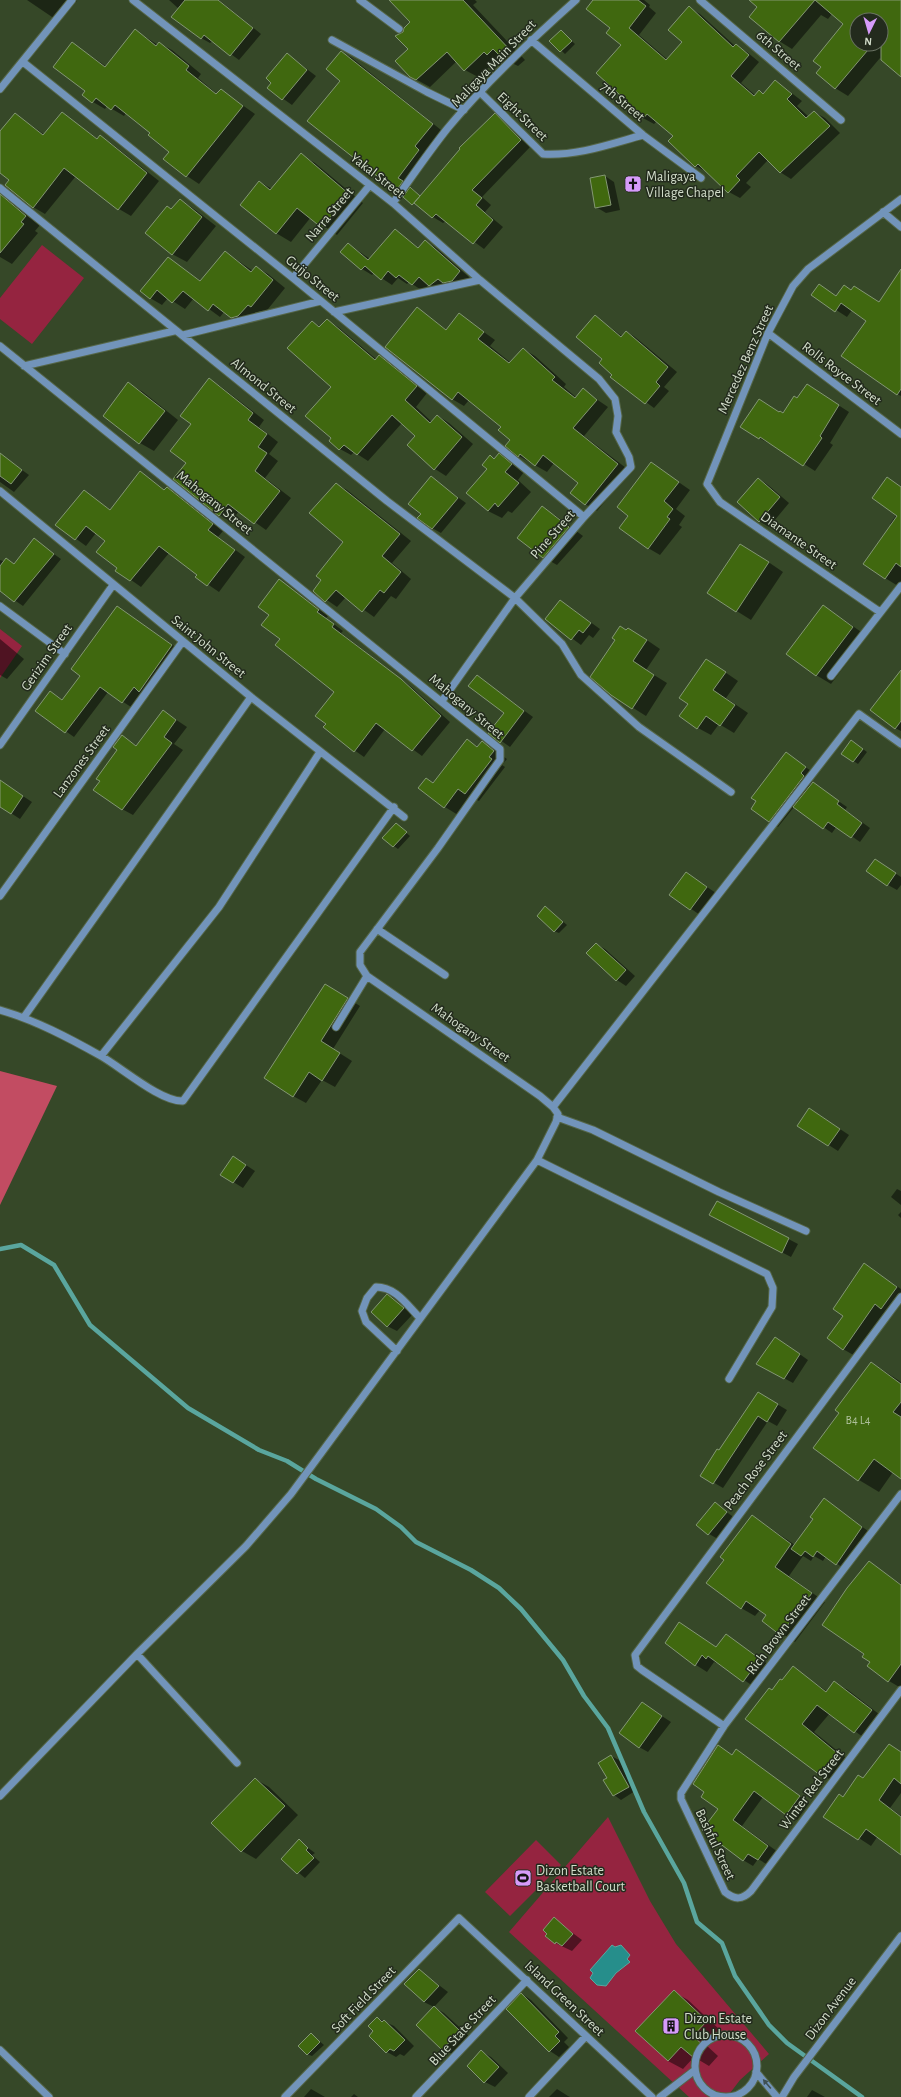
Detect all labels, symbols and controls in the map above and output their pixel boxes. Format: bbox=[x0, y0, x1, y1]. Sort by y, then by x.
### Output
north arrow bbox=[849, 12, 889, 52]
street label: Maligaya Main Street bbox=[449, 17, 539, 110]
street label: 6th Street bbox=[753, 28, 804, 74]
text: N bbox=[864, 36, 872, 47]
street label: 7th Street bbox=[598, 79, 648, 124]
street label: Eight Street bbox=[494, 89, 551, 144]
street label: Yakal Street bbox=[348, 150, 407, 201]
place label: Maligaya Village Chapel bbox=[646, 170, 724, 200]
church icon: Maligaya Village Chapel bbox=[623, 174, 643, 194]
street label: Narra Street bbox=[303, 184, 357, 245]
street label: Guijo Street bbox=[283, 253, 342, 305]
street label: Mercedez Benz Street bbox=[716, 302, 776, 416]
street label: Rolls Royce Street bbox=[799, 340, 884, 408]
street label: Almond Street bbox=[228, 355, 299, 416]
street label: Mahogany Street bbox=[174, 468, 255, 538]
street label: Pine Street bbox=[528, 507, 578, 562]
street label: Diamante Street bbox=[758, 509, 840, 573]
street label: Saint John Street bbox=[169, 613, 248, 681]
street label: Gerizim Street bbox=[19, 621, 75, 694]
street label: Mahogany Street bbox=[426, 672, 507, 742]
street label: Lanzones Street bbox=[51, 722, 113, 800]
street label: Mahogany Street bbox=[428, 1000, 513, 1065]
house number: B4 L4 bbox=[846, 1414, 871, 1426]
street label: Peach Rose Street bbox=[721, 1428, 790, 1513]
street label: Rich Brown Street bbox=[744, 1591, 814, 1677]
street label: Winter Red Street bbox=[777, 1746, 847, 1833]
street label: Bashful Street bbox=[693, 1807, 738, 1882]
place label: Dizon Estate Basketball Court bbox=[536, 1864, 626, 1894]
sports icon: Dizon Estate Basketball Court bbox=[513, 1868, 533, 1888]
street label: Island Green Street bbox=[522, 1958, 607, 2039]
street label: Soft Field Street bbox=[329, 1964, 399, 2035]
street label: Dizon Avenue bbox=[803, 1974, 859, 2043]
street label: Blue State Street bbox=[427, 1992, 499, 2069]
place label: Dizon Estate Club House bbox=[684, 2012, 752, 2042]
building icon: Dizon Estate Club House bbox=[661, 2016, 681, 2036]
one-way arrow bbox=[762, 2079, 771, 2090]

